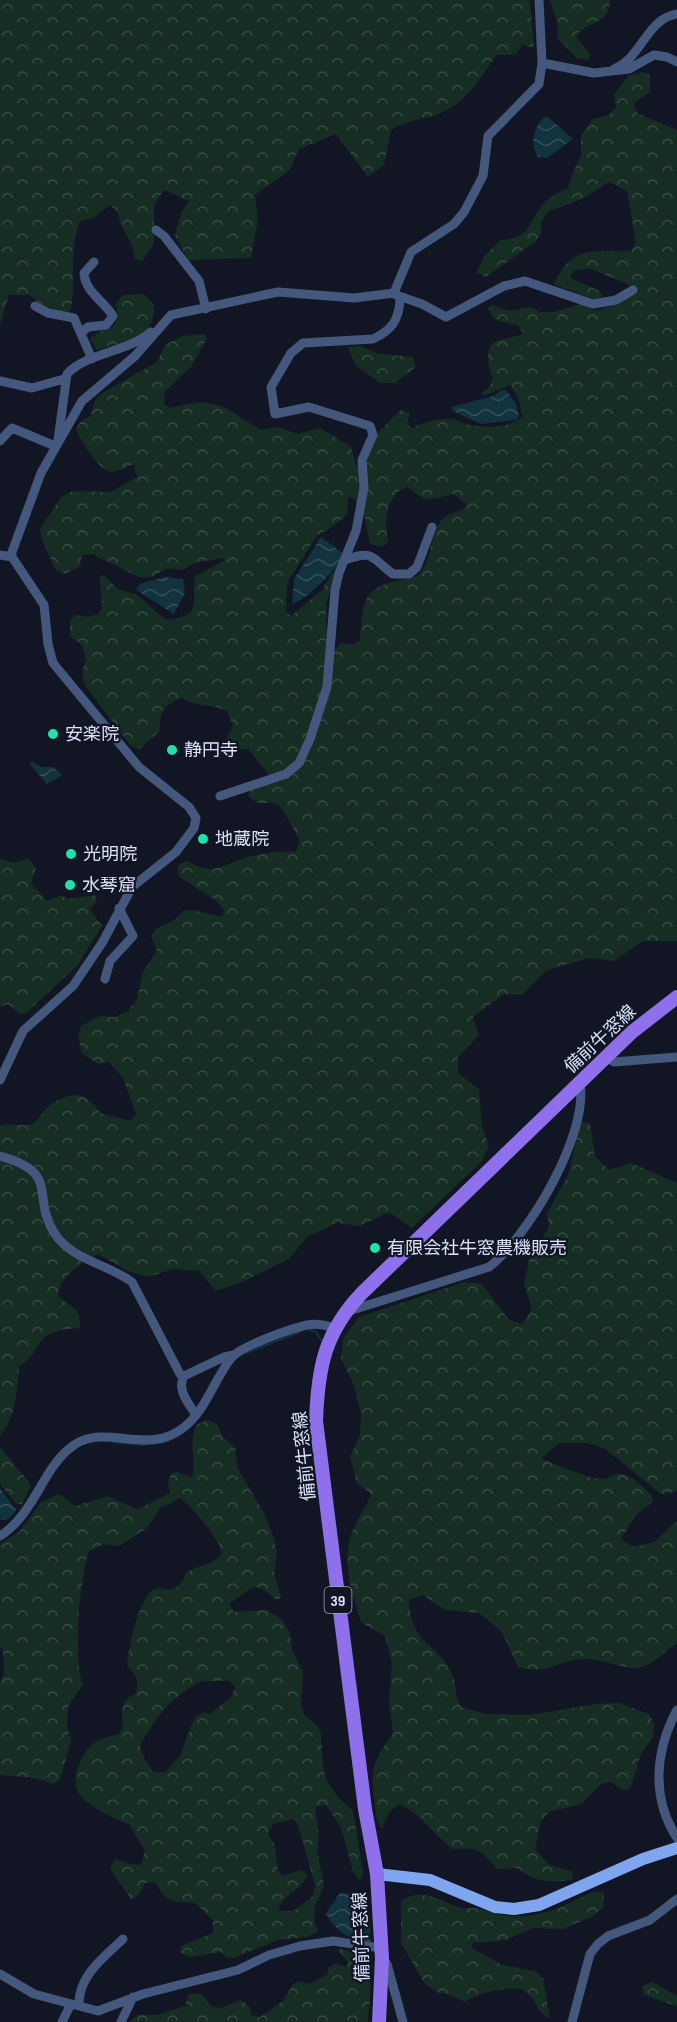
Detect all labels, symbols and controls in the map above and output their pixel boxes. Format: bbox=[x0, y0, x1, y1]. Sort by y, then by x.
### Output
place label: 安楽院 bbox=[65, 724, 119, 745]
marker: 安楽院 bbox=[46, 727, 60, 741]
place label: 静円寺 bbox=[184, 740, 238, 761]
marker: 静円寺 bbox=[165, 743, 179, 757]
place label: 地蔵院 bbox=[215, 829, 269, 850]
marker: 地蔵院 bbox=[196, 832, 210, 846]
place label: 光明院 bbox=[83, 844, 137, 865]
marker: 光明院 bbox=[64, 847, 78, 861]
place label: 水琴窟 bbox=[82, 875, 136, 896]
marker: 水琴窟 bbox=[63, 878, 77, 892]
street label: 備前牛窓線 bbox=[560, 1001, 640, 1078]
place label: 有限会社牛窓農機販売 bbox=[387, 1238, 567, 1259]
marker: 有限会社牛窓農機販売 bbox=[368, 1241, 382, 1255]
street label: 備前牛窓線 bbox=[289, 1410, 320, 1502]
road number: 39 bbox=[324, 1587, 352, 1613]
street label: 備前牛窓線 bbox=[349, 1892, 374, 1982]

